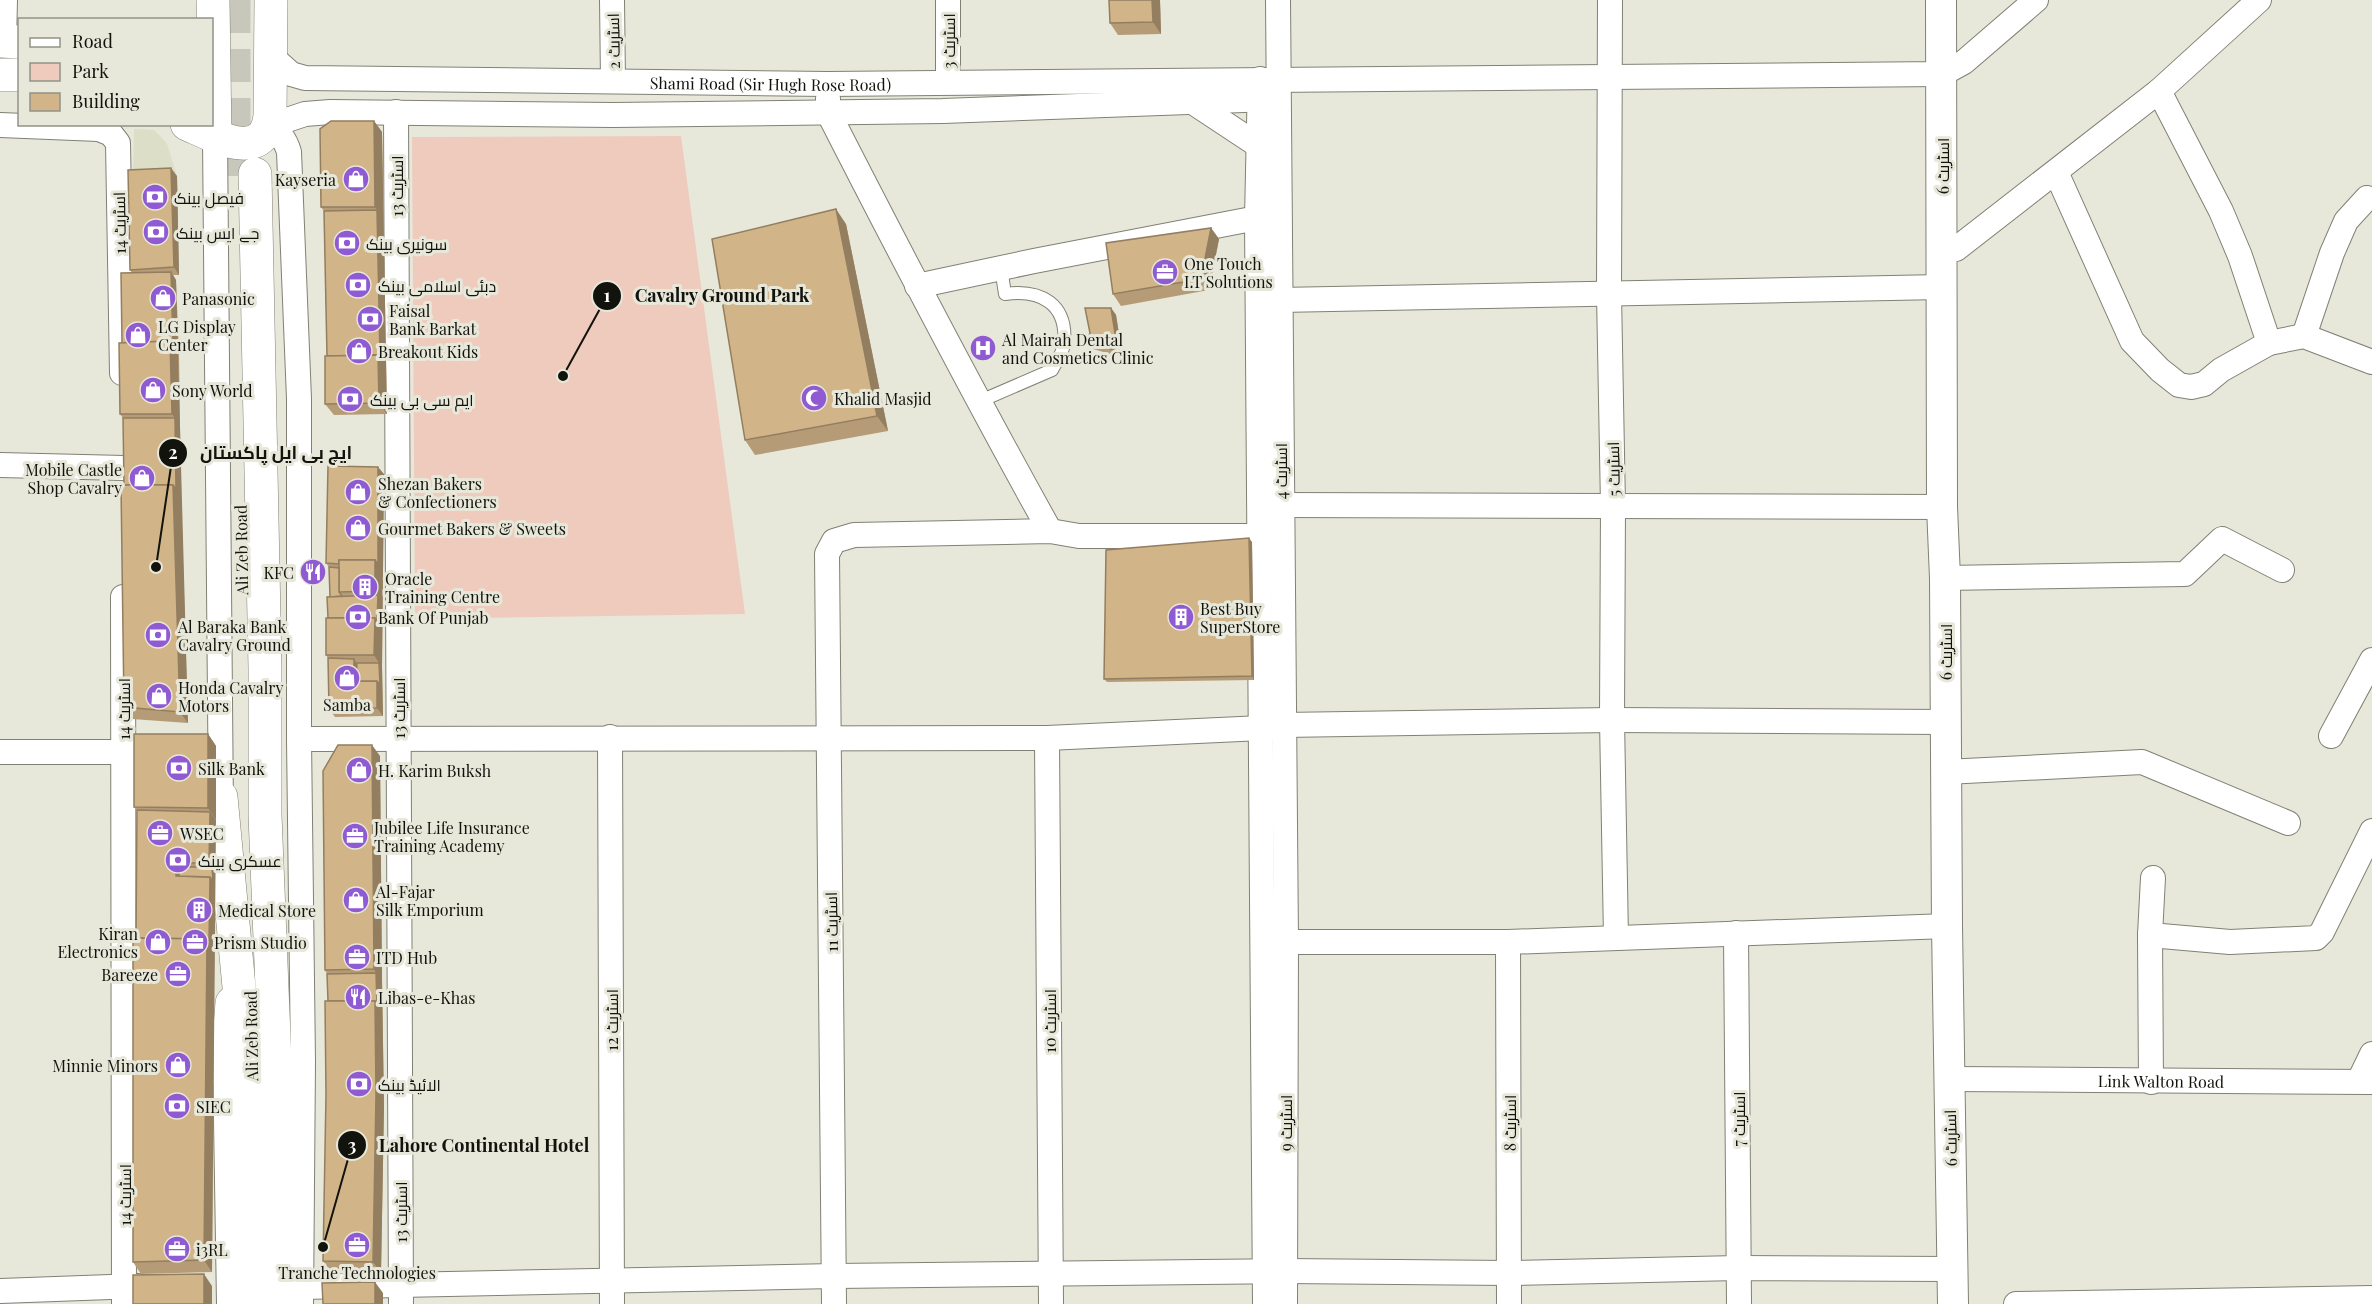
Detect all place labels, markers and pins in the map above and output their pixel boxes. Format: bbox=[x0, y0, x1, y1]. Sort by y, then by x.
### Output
shop icon: Kayseria bbox=[341, 164, 371, 194]
place label: Kayseria bbox=[275, 169, 336, 190]
bank icon: فیصل بینک bbox=[140, 182, 170, 212]
place label: فیصل بینک bbox=[174, 187, 244, 209]
bank icon: جے ایس بینک bbox=[141, 217, 171, 247]
place label: جے ایس بینک bbox=[176, 222, 259, 244]
bank icon: سونیری بینک bbox=[332, 228, 362, 258]
place label: سونیری بینک bbox=[366, 233, 447, 255]
place label: One Touch I.T Solutions bbox=[1184, 253, 1273, 292]
office icon: One Touch I.T Solutions bbox=[1150, 257, 1180, 287]
bank icon: دبئی اسلامی بینک bbox=[343, 270, 373, 300]
place label: دبئی اسلامی بینک bbox=[378, 275, 496, 297]
callout: Cavalry Ground Park bbox=[592, 278, 821, 314]
shop icon: Panasonic bbox=[148, 283, 178, 313]
place label: Panasonic bbox=[182, 288, 255, 309]
place label: Faisal Bank Barkat bbox=[389, 300, 476, 339]
bank icon: Faisal Bank Barkat bbox=[355, 304, 385, 334]
place label: LG Display Center bbox=[158, 316, 236, 355]
shop icon: LG Display Center bbox=[123, 320, 153, 350]
place label: Al Mairah Dental and Cosmetics Clinic bbox=[1001, 329, 1154, 368]
hospital icon: Al Mairah Dental and Cosmetics Clinic bbox=[968, 333, 998, 363]
shop icon: Breakout Kids bbox=[344, 336, 374, 366]
place label: Breakout Kids bbox=[378, 341, 478, 362]
shop icon: Sony World bbox=[138, 375, 168, 405]
place label: Sony World bbox=[172, 380, 253, 401]
mosque icon: Khalid Masjid bbox=[799, 383, 829, 413]
bank icon: ایم سی بی بینک bbox=[335, 384, 365, 414]
place label: Khalid Masjid bbox=[834, 388, 932, 409]
place label: ایم سی بی بینک bbox=[370, 389, 474, 412]
callout: ایچ بی ایل پاکستان bbox=[158, 435, 364, 471]
place label: Mobile Castle Shop Cavalry bbox=[25, 459, 122, 498]
shop icon: Mobile Castle Shop Cavalry bbox=[127, 463, 157, 493]
place label: Shezan Bakers & Confectioners bbox=[378, 473, 497, 512]
shop icon: Shezan Bakers & Confectioners bbox=[343, 477, 373, 507]
shop icon: Gourmet Bakers & Sweets bbox=[343, 513, 373, 543]
place label: Gourmet Bakers & Sweets bbox=[378, 518, 566, 539]
restaurant icon: KFC bbox=[298, 557, 328, 587]
place label: KFC bbox=[264, 562, 294, 583]
place label: Oracle Training Centre bbox=[385, 568, 500, 607]
building icon: Oracle Training Centre bbox=[350, 572, 380, 602]
place label: Best Buy SuperStore bbox=[1200, 598, 1280, 637]
bank icon: Bank Of Punjab bbox=[343, 602, 373, 632]
building icon: Best Buy SuperStore bbox=[1166, 602, 1196, 632]
place label: Bank Of Punjab bbox=[378, 607, 489, 628]
place label: Al Baraka Bank Cavalry Ground bbox=[177, 616, 291, 655]
bank icon: Al Baraka Bank Cavalry Ground bbox=[143, 620, 173, 650]
shop icon: Samba bbox=[332, 663, 362, 693]
place label: Honda Cavalry Motors bbox=[178, 677, 284, 716]
shop icon: Honda Cavalry Motors bbox=[144, 681, 174, 711]
place label: Samba bbox=[323, 694, 371, 715]
bank icon: Silk Bank bbox=[164, 753, 194, 783]
shop icon: H. Karim Buksh bbox=[344, 755, 374, 785]
place label: Silk Bank bbox=[198, 758, 265, 779]
place label: H. Karim Buksh bbox=[378, 760, 492, 781]
place label: Jubilee Life Insurance Training Academy bbox=[373, 817, 530, 856]
office icon: WSEC bbox=[145, 818, 175, 848]
office icon: Jubilee Life Insurance Training Academy bbox=[340, 821, 370, 851]
place label: WSEC bbox=[179, 823, 224, 844]
bank icon: عسکری بینک bbox=[163, 845, 193, 875]
place label: عسکری بینک bbox=[198, 850, 282, 872]
place label: Al-Fajar Silk Emporium bbox=[375, 881, 484, 920]
shop icon: Al-Fajar Silk Emporium bbox=[341, 885, 371, 915]
building icon: Medical Store bbox=[184, 895, 214, 925]
place label: Medical Store bbox=[218, 900, 316, 921]
place label: Kiran Electronics bbox=[58, 923, 138, 962]
shop icon: Kiran Electronics bbox=[143, 927, 173, 957]
office icon: Prism Studio bbox=[180, 927, 210, 957]
place label: Prism Studio bbox=[214, 932, 307, 953]
office icon: ITD Hub bbox=[342, 942, 372, 972]
place label: ITD Hub bbox=[376, 947, 437, 968]
office icon: Bareeze bbox=[163, 959, 193, 989]
place label: Bareeze bbox=[101, 964, 158, 985]
restaurant icon: Libas-e-Khas bbox=[343, 982, 373, 1012]
place label: Libas-e-Khas bbox=[378, 987, 475, 1008]
shop icon: Minnie Minors bbox=[163, 1050, 193, 1080]
place label: Minnie Minors bbox=[52, 1055, 158, 1076]
bank icon: الائیڈ بینک bbox=[344, 1069, 374, 1099]
place label: الائیڈ بینک bbox=[378, 1074, 441, 1095]
bank icon: SIEC bbox=[162, 1091, 192, 1121]
place label: SIEC bbox=[196, 1096, 231, 1117]
callout: Lahore Continental Hotel bbox=[337, 1127, 601, 1163]
office icon: Tranche Technologies bbox=[342, 1230, 372, 1260]
office icon: i3RL bbox=[162, 1234, 192, 1264]
place label: i3RL bbox=[196, 1239, 228, 1260]
place label: Tranche Technologies bbox=[278, 1262, 436, 1283]

